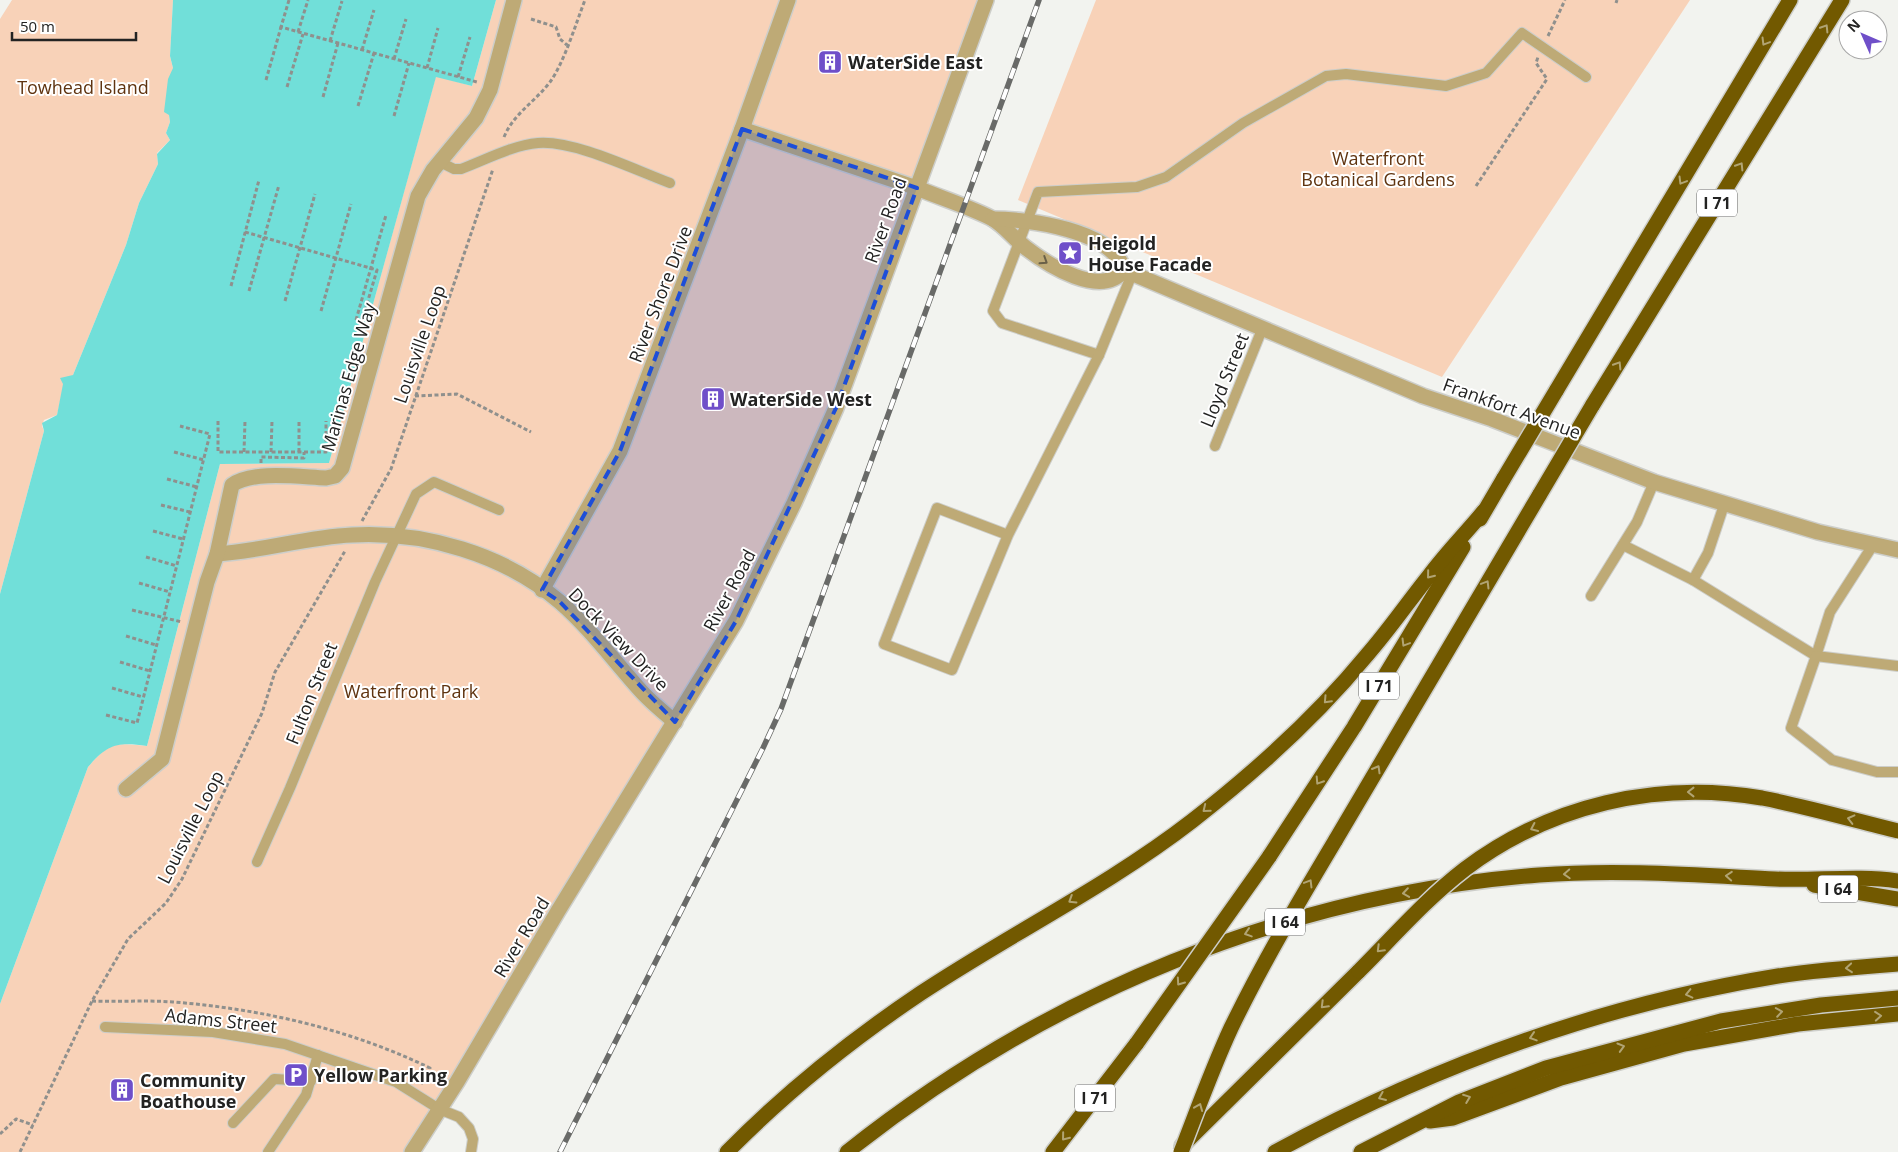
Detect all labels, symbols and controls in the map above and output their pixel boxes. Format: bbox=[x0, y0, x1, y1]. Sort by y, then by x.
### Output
scale bar bbox=[12, 10, 136, 42]
north arrow bbox=[1838, 10, 1888, 60]
text: N bbox=[1843, 15, 1864, 36]
text: 50 m bbox=[20, 16, 55, 36]
one-way arrow bbox=[1818, 24, 1828, 33]
one-way arrow bbox=[1761, 36, 1771, 45]
building icon: WaterSide East bbox=[817, 49, 843, 75]
place label: WaterSide East bbox=[848, 50, 983, 74]
park label: Towhead Island bbox=[17, 75, 149, 99]
park label: Waterfront Botanical Gardens bbox=[1301, 146, 1455, 191]
one-way arrow bbox=[1733, 163, 1743, 172]
street label: River Road bbox=[858, 174, 912, 266]
one-way arrow bbox=[1678, 176, 1688, 185]
road number: I 71 bbox=[1697, 190, 1737, 217]
street label: River Shore Drive bbox=[623, 222, 697, 366]
place label: Heigold House Facade bbox=[1088, 231, 1212, 276]
place icon: Heigold House Facade bbox=[1057, 240, 1083, 266]
one-way arrow bbox=[1039, 254, 1048, 264]
street label: Louisville Loop bbox=[387, 282, 451, 406]
street label: Marinas Edge Way bbox=[315, 299, 381, 454]
street label: Lloyd Street bbox=[1194, 329, 1254, 431]
one-way arrow bbox=[1611, 361, 1621, 370]
street label: Frankfort Avenue bbox=[1440, 372, 1584, 444]
building icon: WaterSide West bbox=[700, 386, 726, 412]
place label: WaterSide West bbox=[730, 387, 872, 411]
street label: River Road bbox=[697, 545, 761, 635]
one-way arrow bbox=[1426, 569, 1435, 578]
one-way arrow bbox=[1480, 580, 1490, 589]
street label: Dock View Drive bbox=[564, 582, 674, 696]
one-way arrow bbox=[1402, 637, 1412, 646]
street label: Fulton Street bbox=[280, 638, 342, 748]
road number: I 71 bbox=[1359, 672, 1399, 699]
park label: Waterfront Park bbox=[344, 679, 479, 703]
one-way arrow bbox=[1324, 694, 1333, 703]
street label: Louisville Loop bbox=[151, 766, 229, 888]
one-way arrow bbox=[1370, 766, 1380, 775]
one-way arrow bbox=[1316, 776, 1326, 785]
one-way arrow bbox=[1687, 787, 1694, 797]
one-way arrow bbox=[1203, 804, 1212, 813]
one-way arrow bbox=[1846, 814, 1855, 825]
one-way arrow bbox=[1530, 821, 1539, 832]
one-way arrow bbox=[1563, 868, 1571, 879]
one-way arrow bbox=[1725, 870, 1733, 881]
road number: I 64 bbox=[1818, 876, 1858, 902]
one-way arrow bbox=[1303, 880, 1313, 889]
one-way arrow bbox=[1401, 887, 1410, 897]
street label: River Road bbox=[488, 892, 554, 982]
one-way arrow bbox=[1068, 894, 1077, 903]
road number: I 64 bbox=[1265, 909, 1305, 936]
one-way arrow bbox=[1245, 927, 1253, 937]
one-way arrow bbox=[1377, 944, 1386, 953]
one-way arrow bbox=[1845, 962, 1853, 973]
one-way arrow bbox=[1177, 977, 1186, 986]
one-way arrow bbox=[1685, 988, 1694, 999]
one-way arrow bbox=[1321, 1000, 1330, 1009]
street label: Adams Street bbox=[164, 1002, 278, 1038]
one-way arrow bbox=[1775, 1007, 1784, 1017]
one-way arrow bbox=[1875, 1011, 1883, 1022]
one-way arrow bbox=[1529, 1032, 1537, 1042]
one-way arrow bbox=[1616, 1042, 1624, 1052]
parking icon: Yellow Parking bbox=[283, 1062, 309, 1088]
place label: Yellow Parking bbox=[314, 1063, 447, 1087]
place label: Community Boathouse bbox=[140, 1068, 246, 1113]
building icon: Community Boathouse bbox=[109, 1077, 135, 1103]
road number: I 71 bbox=[1075, 1084, 1115, 1112]
one-way arrow bbox=[1378, 1091, 1386, 1101]
one-way arrow bbox=[1462, 1094, 1471, 1105]
one-way arrow bbox=[1192, 1103, 1203, 1112]
one-way arrow bbox=[1061, 1132, 1070, 1141]

